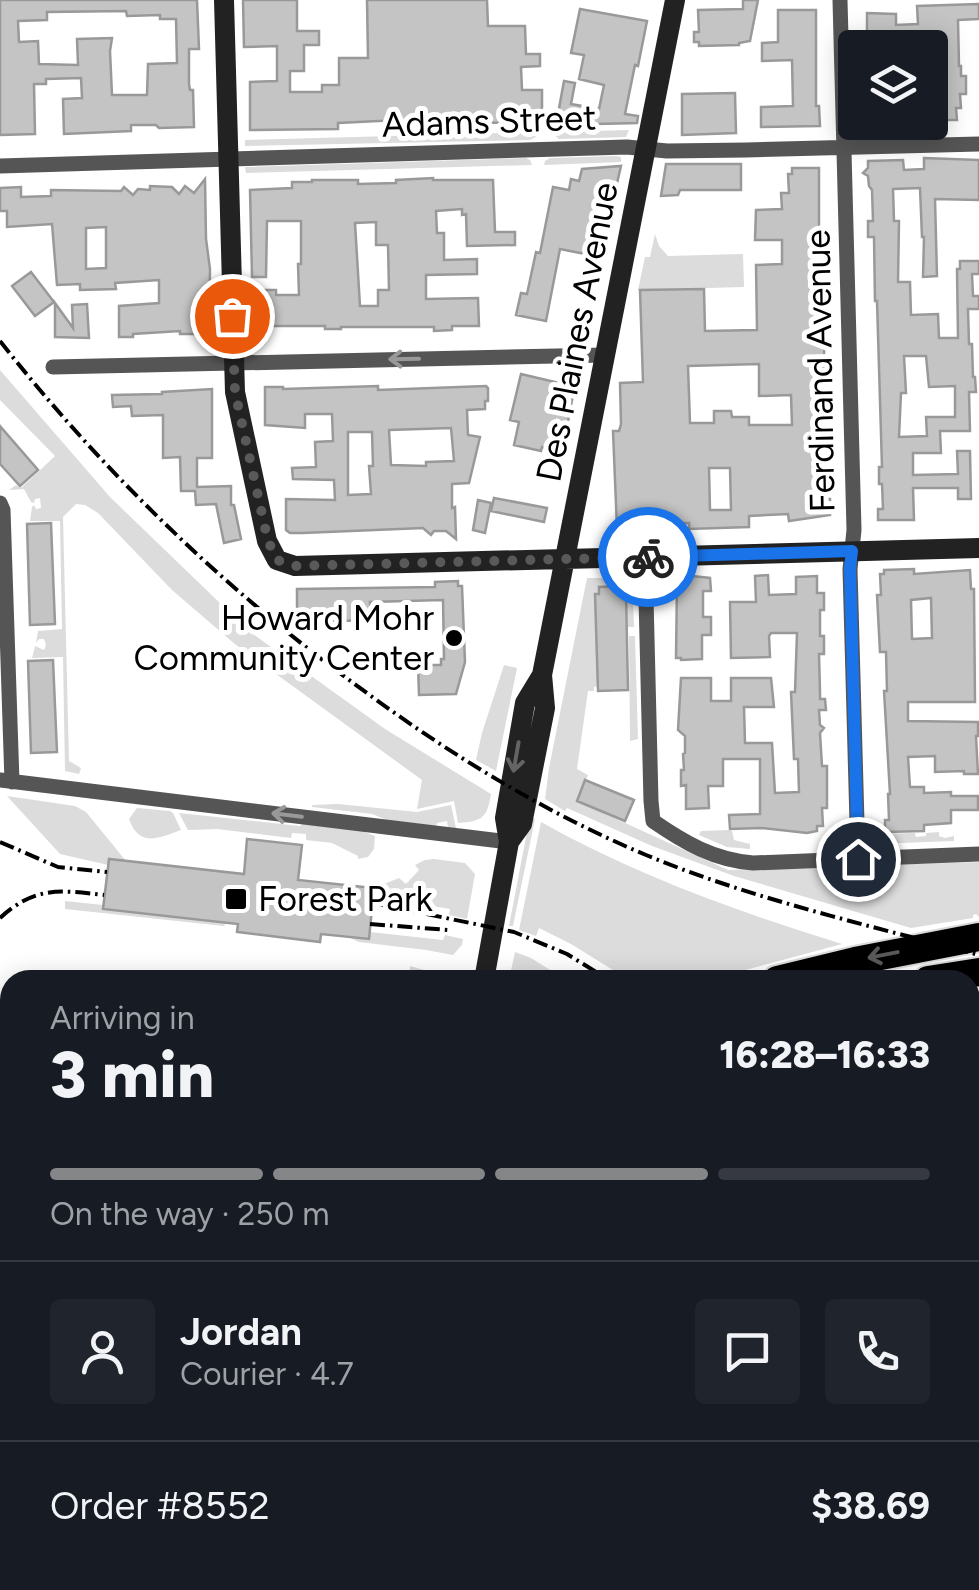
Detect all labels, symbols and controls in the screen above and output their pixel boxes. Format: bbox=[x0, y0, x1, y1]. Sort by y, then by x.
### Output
map controls bbox=[838, 30, 948, 140]
button: layers bbox=[838, 30, 948, 140]
street label: Adams Street bbox=[381, 96, 597, 146]
street label: Des Plaines Avenue bbox=[527, 179, 627, 485]
street label: Ferdinand Avenue bbox=[797, 229, 843, 513]
pin bbox=[190, 274, 275, 359]
icon: bag bbox=[205, 289, 260, 344]
one-way arrow bbox=[388, 350, 420, 368]
courier bbox=[598, 507, 698, 607]
icon: bike bbox=[621, 530, 676, 585]
place label: Howard Mohr Community Center bbox=[133, 597, 434, 679]
marker: Howard Mohr Community Center bbox=[443, 627, 465, 649]
one-way arrow bbox=[506, 740, 525, 773]
one-way arrow bbox=[271, 805, 303, 824]
pin bbox=[816, 817, 901, 902]
icon: home bbox=[831, 832, 886, 887]
place label: Forest Park bbox=[258, 878, 433, 920]
marker: Forest Park bbox=[223, 886, 249, 912]
one-way arrow bbox=[868, 947, 900, 966]
text: Arriving in bbox=[50, 999, 195, 1037]
text: 16:28–16:33 bbox=[719, 1032, 930, 1078]
text: 3 min bbox=[50, 1035, 214, 1113]
text: On the way · 250 m bbox=[50, 1195, 329, 1233]
button: person bbox=[50, 1299, 155, 1404]
button: chat bbox=[695, 1299, 800, 1404]
button: phone bbox=[825, 1299, 930, 1404]
text: Jordan bbox=[180, 1309, 302, 1355]
text: Courier · 4.7 bbox=[180, 1355, 354, 1393]
text: Order #8552 bbox=[50, 1483, 270, 1529]
text: $38.69 bbox=[811, 1483, 930, 1529]

